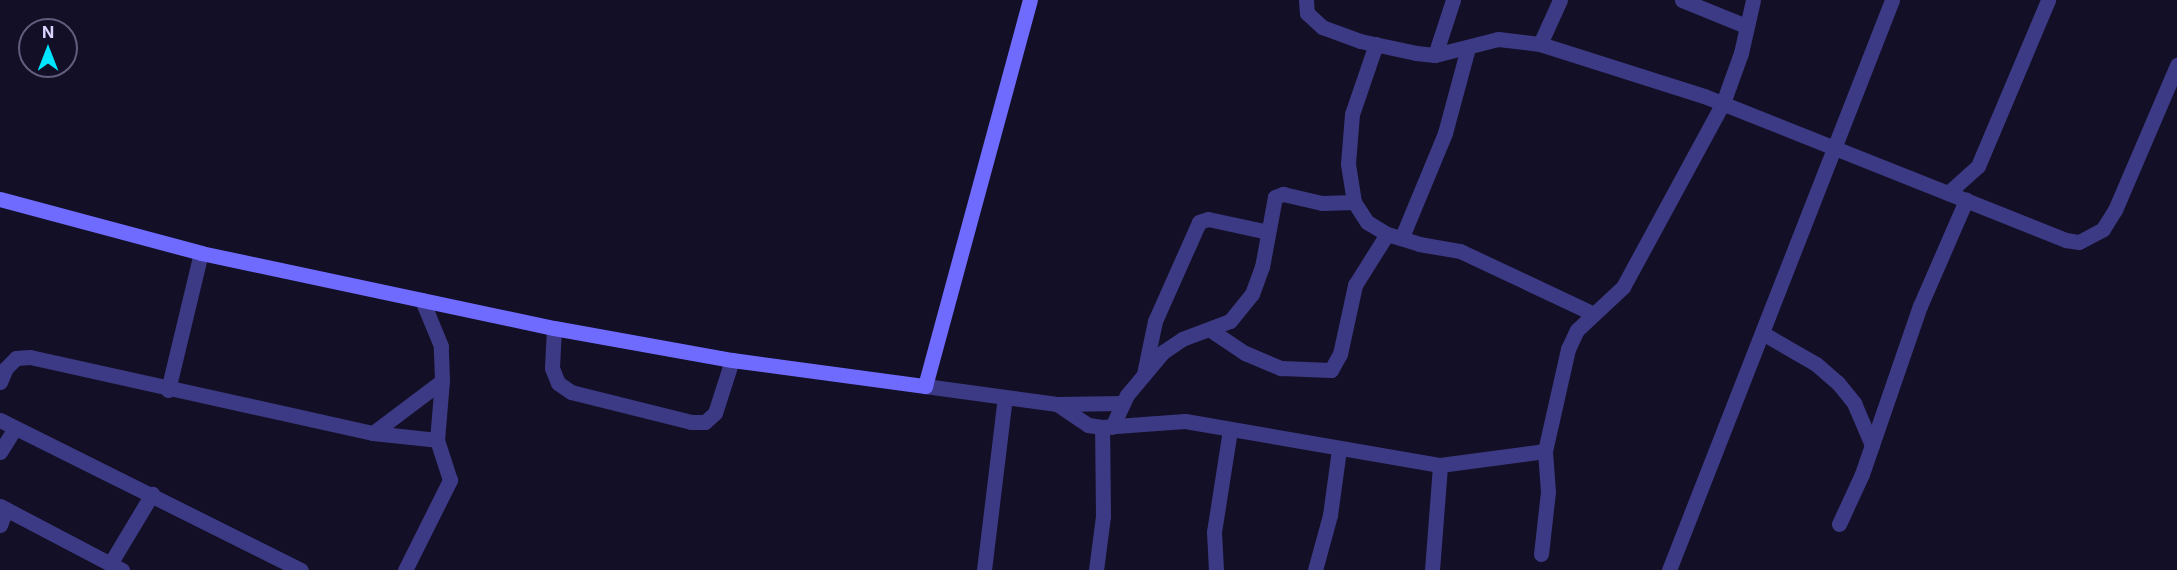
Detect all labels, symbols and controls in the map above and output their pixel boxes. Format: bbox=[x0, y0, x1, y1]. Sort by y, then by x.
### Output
north arrow bbox=[18, 18, 78, 78]
text: N bbox=[42, 22, 54, 42]

